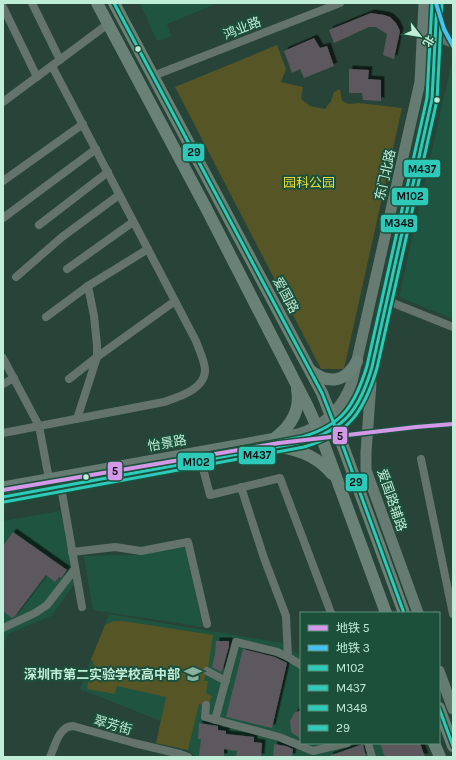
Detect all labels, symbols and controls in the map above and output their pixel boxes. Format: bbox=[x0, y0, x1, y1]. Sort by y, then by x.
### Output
street label: 鸿业路 bbox=[221, 14, 263, 42]
north arrow bbox=[400, 16, 440, 56]
text: 北 bbox=[420, 33, 437, 49]
unlabelled marker bbox=[133, 44, 143, 54]
unlabelled marker bbox=[432, 95, 442, 105]
line badge: 29 bbox=[182, 143, 205, 162]
text: 29 bbox=[187, 146, 201, 159]
street label: 东门北路 bbox=[372, 148, 398, 202]
line badge: M437 bbox=[403, 159, 441, 178]
text: M437 bbox=[408, 163, 437, 176]
park label: 园科公园 bbox=[283, 175, 335, 190]
line badge: M102 bbox=[391, 187, 429, 206]
text: M102 bbox=[396, 190, 424, 203]
line badge: M348 bbox=[380, 214, 418, 233]
text: M348 bbox=[384, 217, 414, 230]
street label: 爱国路 bbox=[270, 274, 302, 316]
line badge: 5 bbox=[332, 426, 348, 445]
text: 5 bbox=[337, 430, 343, 443]
street label: 怡景路 bbox=[146, 432, 188, 454]
line badge: M437 bbox=[238, 446, 276, 465]
text: M437 bbox=[243, 449, 272, 462]
line badge: M102 bbox=[177, 452, 215, 471]
text: M102 bbox=[182, 456, 210, 469]
line badge: 5 bbox=[107, 461, 123, 481]
text: 5 bbox=[112, 465, 118, 478]
street label: 爱国路辅路 bbox=[374, 467, 410, 533]
unlabelled marker bbox=[81, 472, 91, 482]
line badge: 29 bbox=[345, 473, 368, 492]
text: 29 bbox=[349, 476, 363, 489]
legend bbox=[300, 612, 440, 744]
text: 地铁 5 bbox=[336, 621, 370, 635]
text: 地铁 3 bbox=[336, 641, 370, 655]
text: M102 bbox=[336, 661, 364, 675]
school or university icon: 深圳市第二实验学校高中部 bbox=[183, 664, 203, 684]
place label: 深圳市第二实验学校高中部 bbox=[24, 667, 180, 682]
text: M437 bbox=[336, 681, 366, 695]
text: M348 bbox=[336, 701, 367, 715]
street label: 翠芳街 bbox=[92, 712, 134, 738]
text: 29 bbox=[336, 721, 350, 735]

